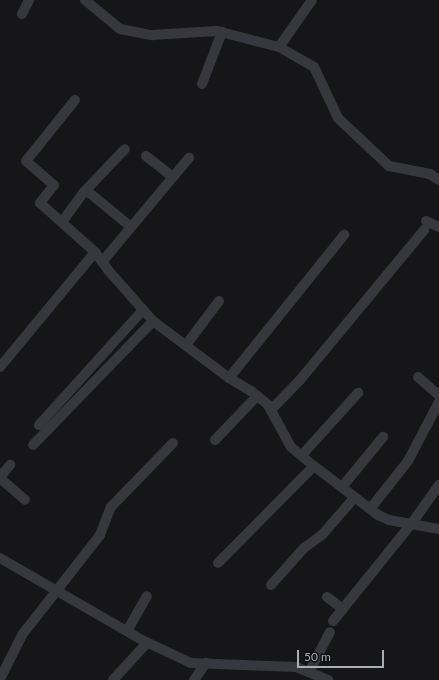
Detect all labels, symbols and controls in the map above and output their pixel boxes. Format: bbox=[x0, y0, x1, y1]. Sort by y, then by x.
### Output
scale bar bbox=[299, 642, 386, 668]
text: 50 m bbox=[304, 649, 331, 664]

